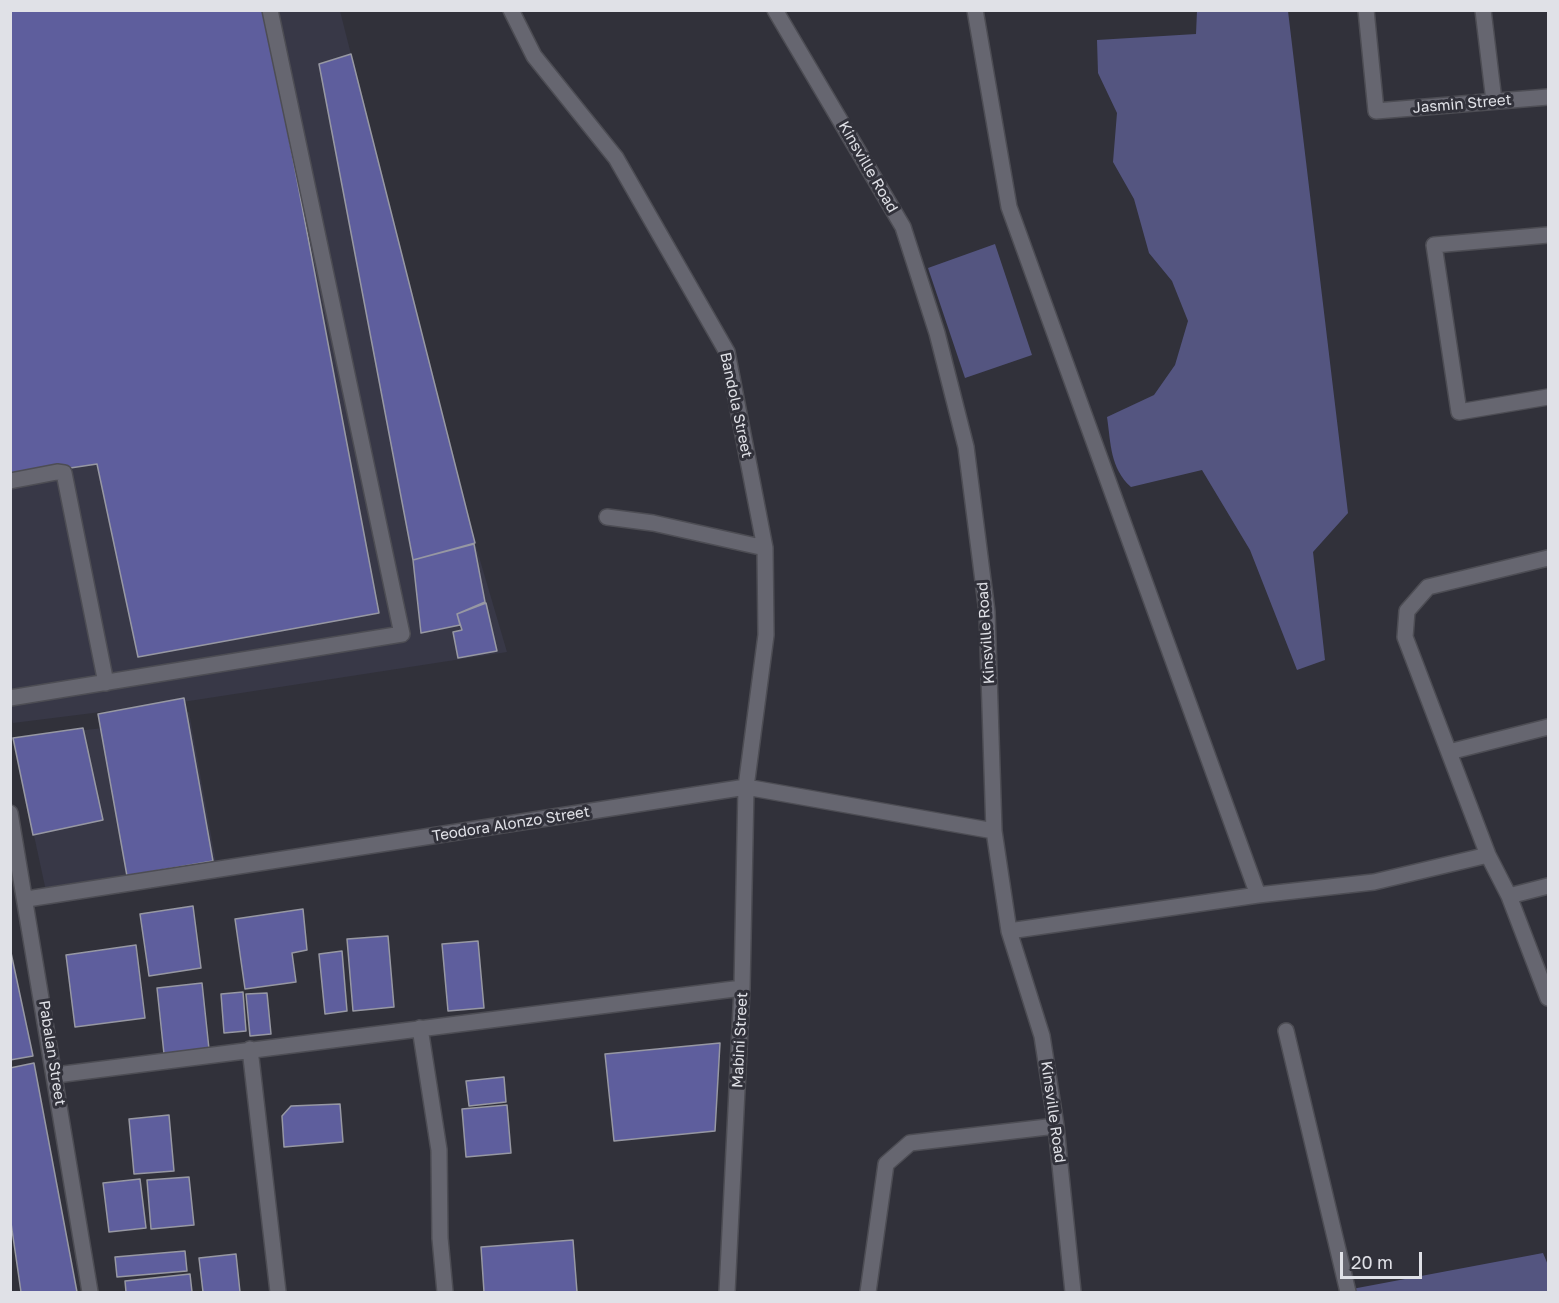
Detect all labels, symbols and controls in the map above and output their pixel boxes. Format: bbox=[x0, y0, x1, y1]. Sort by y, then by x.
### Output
street label: Jasmin Street bbox=[1412, 91, 1512, 117]
street label: Kinsville Road bbox=[835, 118, 901, 216]
street label: Bandola Street bbox=[716, 351, 756, 459]
street label: Kinsville Road bbox=[973, 581, 999, 685]
street label: Teodora Alonzo Street bbox=[431, 803, 591, 845]
street label: Mabini Street bbox=[728, 992, 752, 1088]
street label: Pabalan Street bbox=[35, 999, 69, 1107]
street label: Kinsville Road bbox=[1037, 1060, 1069, 1164]
scale bar bbox=[1343, 1240, 1426, 1278]
text: 20 m bbox=[1351, 1251, 1393, 1273]

